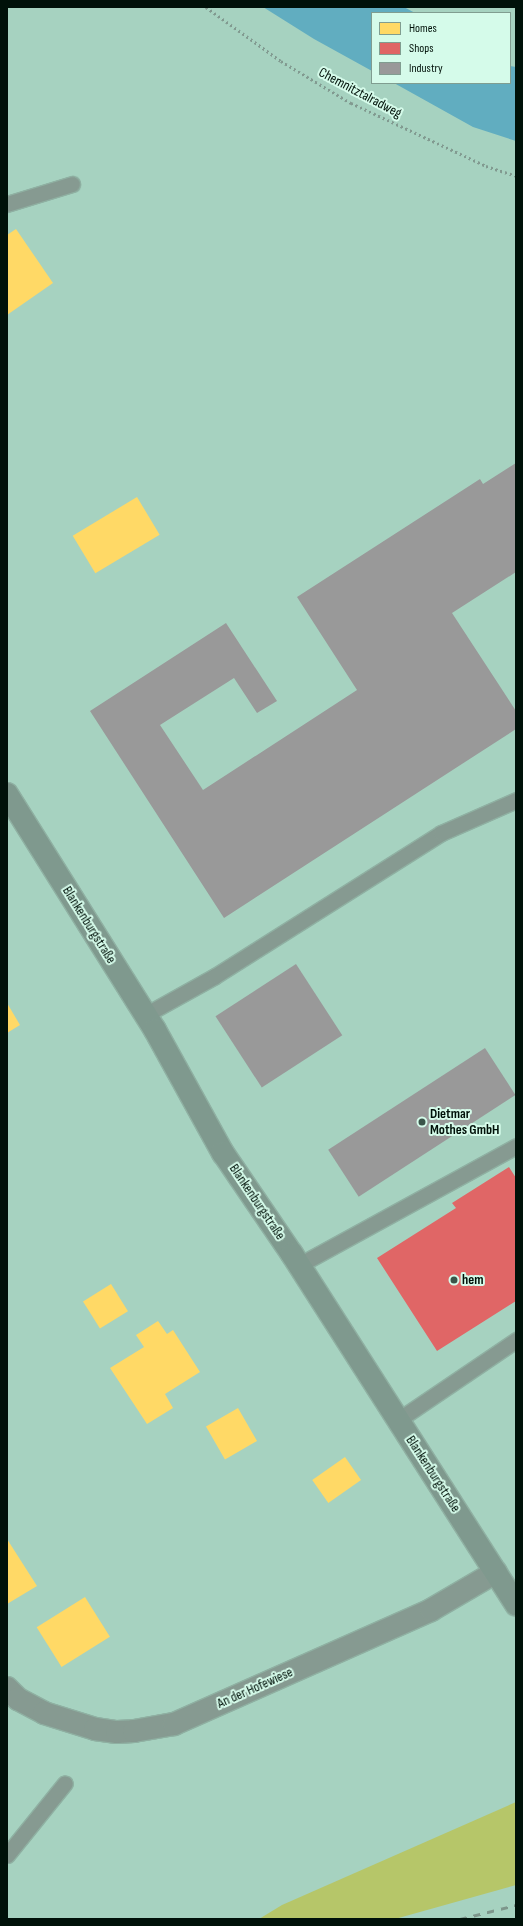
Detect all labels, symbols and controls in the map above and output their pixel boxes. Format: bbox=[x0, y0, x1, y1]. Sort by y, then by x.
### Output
legend bbox=[371, 12, 511, 84]
text: Homes bbox=[409, 21, 437, 36]
text: Shops bbox=[409, 41, 434, 56]
text: Industry bbox=[409, 61, 443, 76]
street label: Chemnitztalradweg bbox=[316, 64, 404, 122]
street label: Blankenburgstraße bbox=[59, 883, 119, 967]
place label: Dietmar Mothes GmbH bbox=[430, 1106, 500, 1138]
marker: Dietmar Mothes GmbH bbox=[417, 1117, 427, 1127]
street label: Blankenburgstraße bbox=[225, 1161, 289, 1243]
place label: hem bbox=[462, 1272, 483, 1288]
marker: hem bbox=[449, 1275, 459, 1285]
street label: Blankenburgstraße bbox=[402, 1433, 464, 1515]
street label: An der Hofewiese bbox=[215, 1664, 295, 1712]

